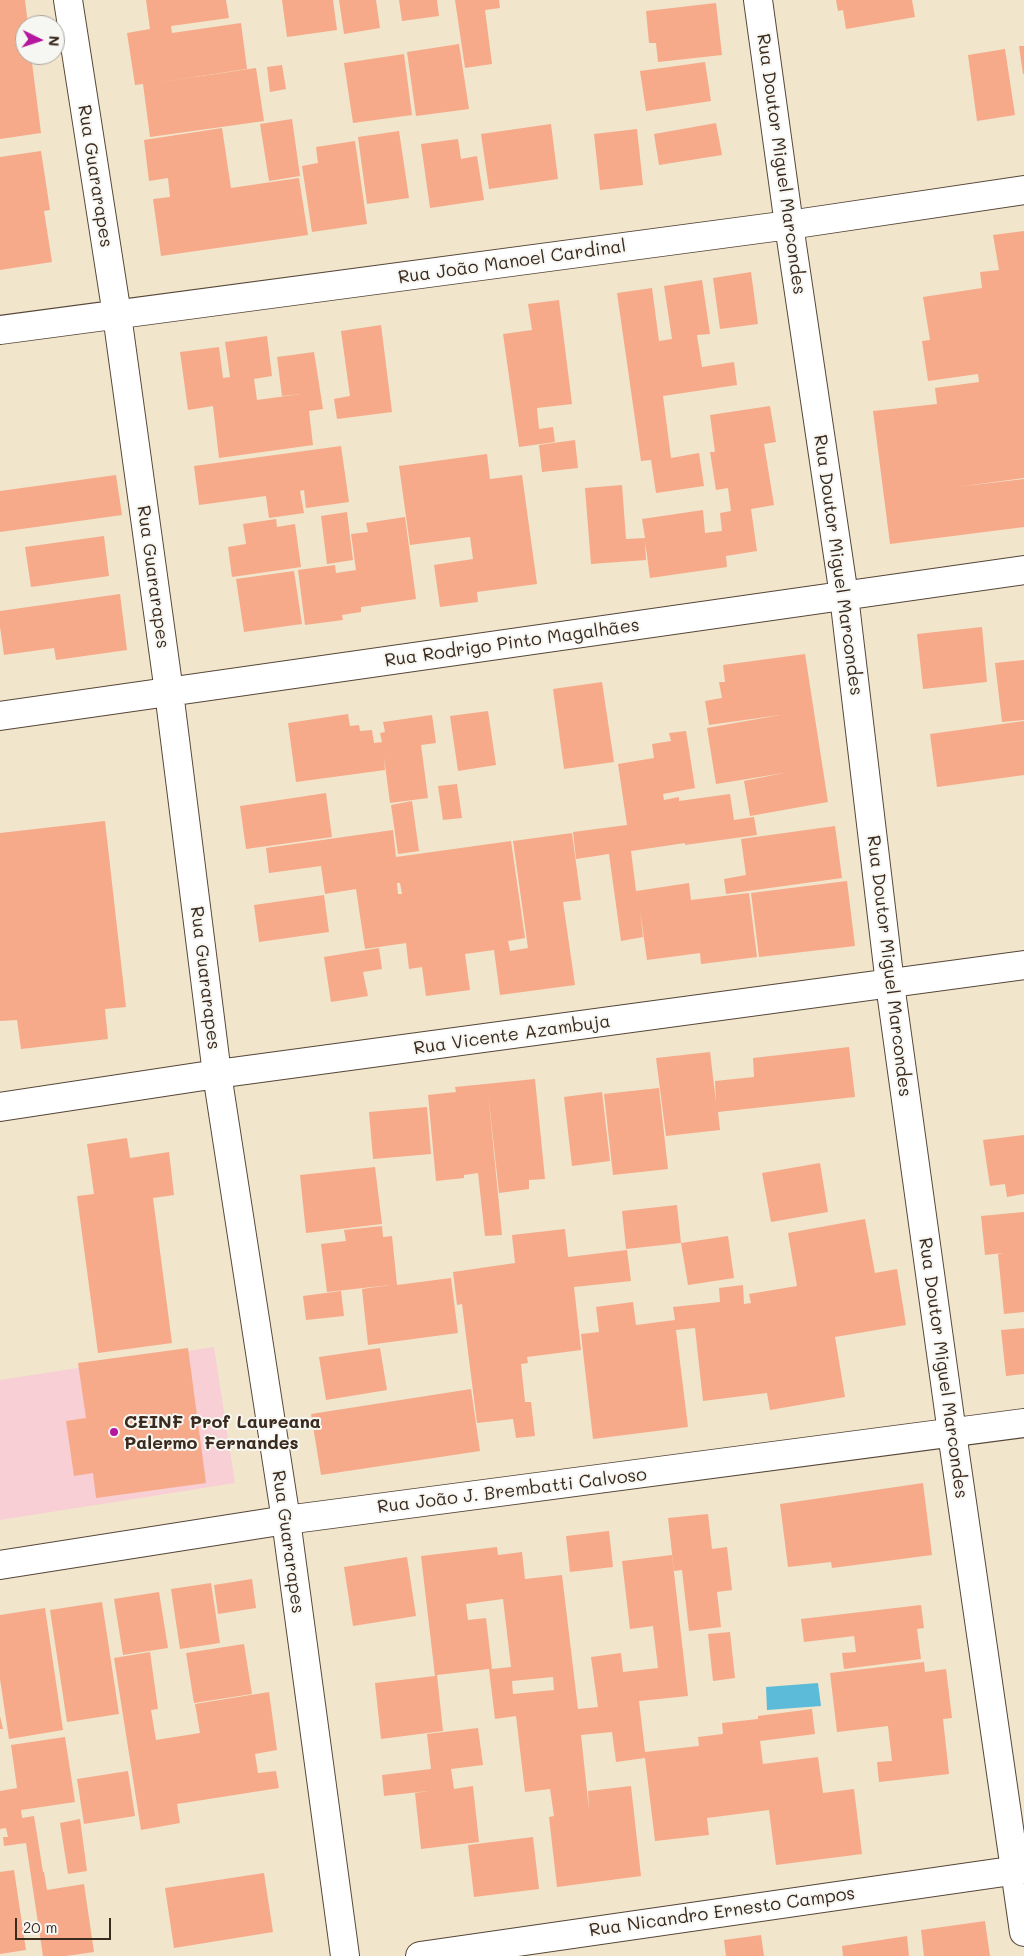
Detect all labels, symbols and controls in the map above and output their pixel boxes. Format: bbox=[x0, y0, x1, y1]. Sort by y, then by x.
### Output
north arrow bbox=[15, 15, 65, 65]
street label: Rua Doutor Miguel Marcondes bbox=[752, 32, 810, 296]
text: N bbox=[45, 35, 64, 47]
street label: Rua Guararapes bbox=[73, 103, 117, 249]
street label: Rua João Manoel Cardinal bbox=[397, 235, 627, 289]
street label: Rua Doutor Miguel Marcondes bbox=[809, 433, 867, 697]
street label: Rua Guararapes bbox=[132, 504, 174, 650]
street label: Rua Rodrigo Pinto Magalhães bbox=[383, 614, 641, 672]
street label: Rua Doutor Miguel Marcondes bbox=[862, 834, 916, 1098]
street label: Rua Guararapes bbox=[185, 905, 225, 1051]
street label: Rua Vicente Azambuja bbox=[412, 1010, 612, 1060]
street label: Rua Doutor Miguel Marcondes bbox=[914, 1236, 972, 1500]
place label: CEINF Prof Laureana Palermo Fernandes bbox=[124, 1411, 321, 1454]
marker: CEINF Prof Laureana Palermo Fernandes bbox=[108, 1426, 120, 1438]
street label: Rua João J. Brembatti Calvoso bbox=[376, 1464, 648, 1518]
street label: Rua Guararapes bbox=[267, 1469, 309, 1615]
street label: Rua Nicandro Ernesto Campos bbox=[588, 1883, 856, 1941]
scale bar bbox=[18, 1908, 114, 1940]
text: 20 m bbox=[23, 1917, 57, 1937]

